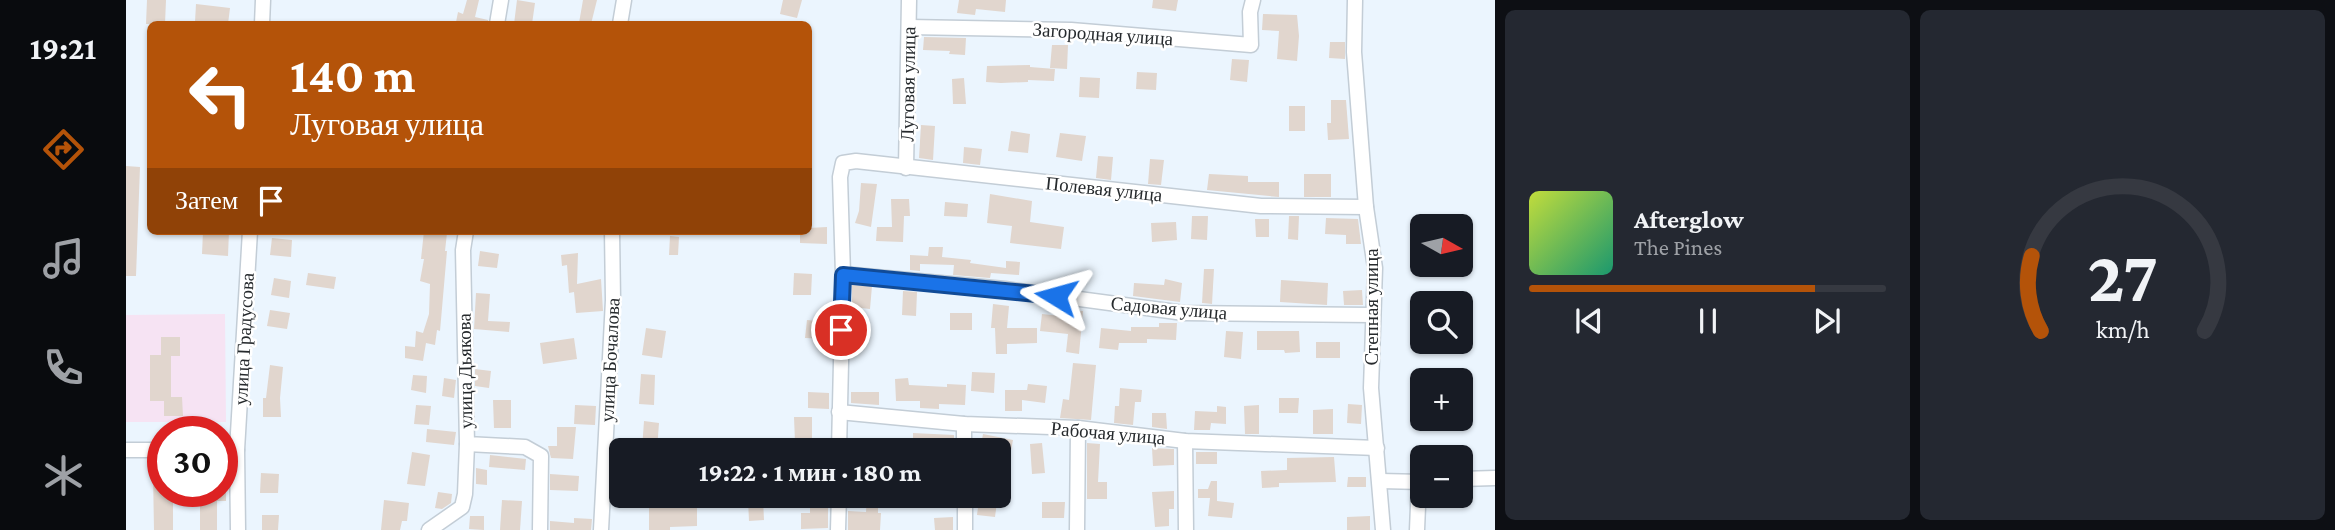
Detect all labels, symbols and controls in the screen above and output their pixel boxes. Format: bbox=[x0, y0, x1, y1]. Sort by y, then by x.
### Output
street label: Загородная улица bbox=[1032, 19, 1174, 49]
street label: Луговая улица bbox=[896, 26, 920, 142]
text: 19:21 bbox=[30, 30, 96, 66]
text: 140 m bbox=[290, 48, 415, 103]
icon: left bbox=[175, 49, 266, 140]
text: Луговая улица bbox=[290, 106, 484, 142]
icon: directions bbox=[39, 125, 88, 174]
street label: Полевая улица bbox=[1045, 172, 1164, 206]
icon: arrive bbox=[252, 182, 290, 220]
text: Затем bbox=[175, 186, 238, 215]
text: Afterglow bbox=[1634, 205, 1744, 234]
north arrow bbox=[1410, 214, 1474, 276]
map controls bbox=[1410, 214, 1473, 508]
icon: music bbox=[39, 234, 88, 283]
text: The Pines bbox=[1634, 234, 1722, 260]
text: 27 bbox=[2087, 236, 2158, 317]
street label: Степная улица bbox=[1361, 248, 1382, 366]
position arrow bbox=[1019, 259, 1093, 333]
street label: улица Градусова bbox=[230, 272, 258, 406]
button: search bbox=[1410, 291, 1473, 354]
street label: Садовая улица bbox=[1110, 292, 1229, 324]
street label: улица Бочалова bbox=[596, 297, 624, 423]
pin bbox=[811, 300, 871, 360]
icon: previous bbox=[1570, 302, 1608, 340]
icon: pause bbox=[1689, 302, 1727, 340]
icon: next bbox=[1808, 302, 1846, 340]
icon: arrive bbox=[822, 311, 860, 349]
street label: улица Дьякова bbox=[453, 312, 477, 429]
text: km/h bbox=[2096, 316, 2149, 343]
icon: phone bbox=[39, 343, 88, 392]
button: + bbox=[1410, 368, 1473, 431]
speed limit sign: 30 bbox=[147, 416, 238, 507]
street label: Рабочая улица bbox=[1050, 418, 1167, 449]
button: − bbox=[1410, 445, 1473, 508]
icon: climate bbox=[39, 451, 88, 500]
text: 19:22 · 1 мин · 180 m bbox=[699, 458, 921, 487]

